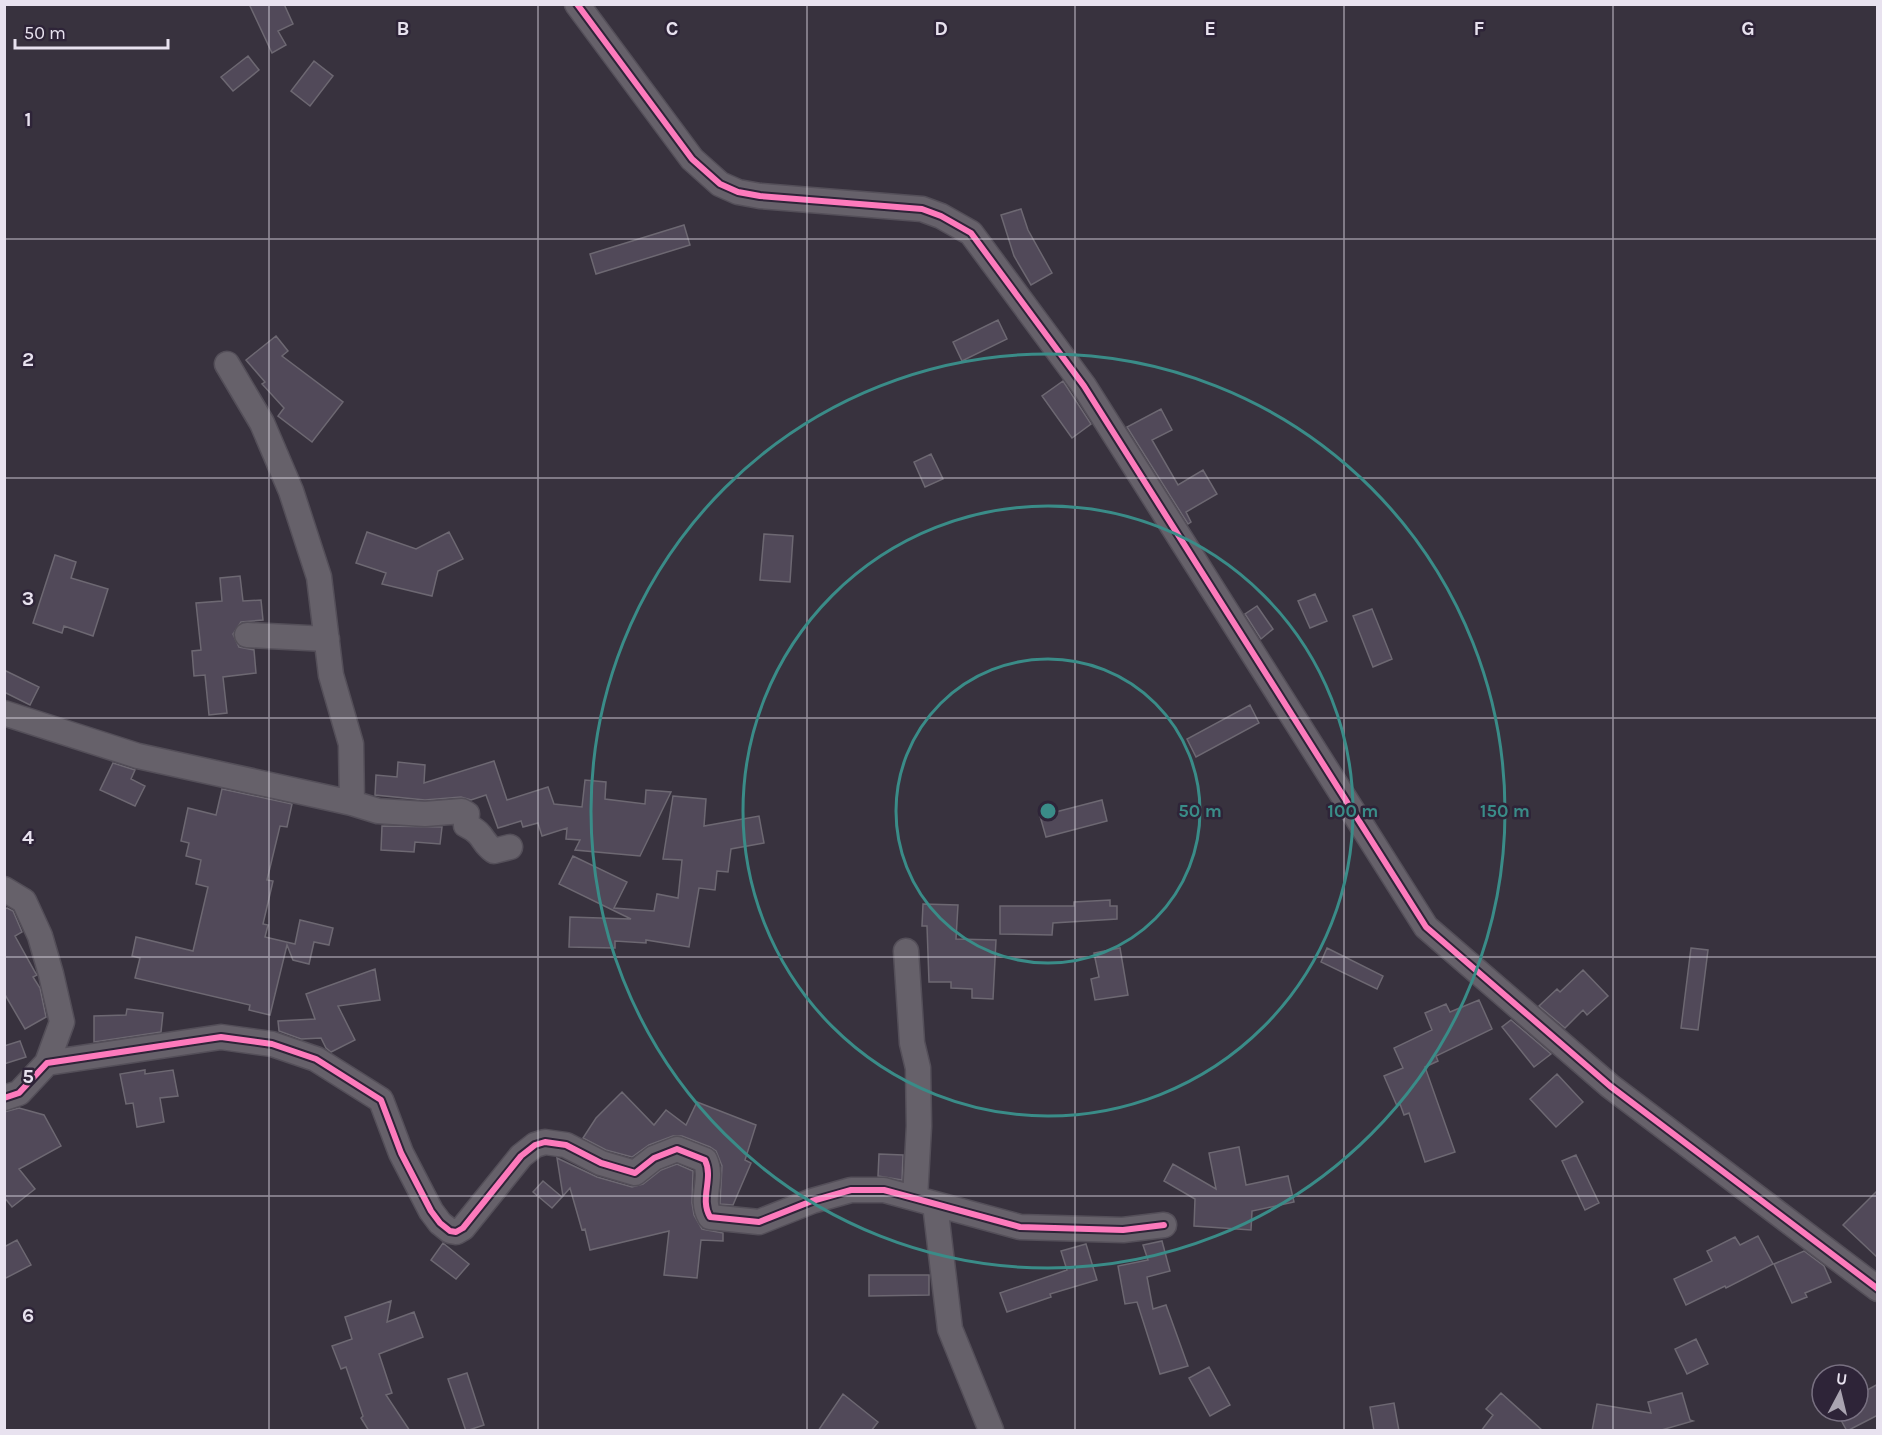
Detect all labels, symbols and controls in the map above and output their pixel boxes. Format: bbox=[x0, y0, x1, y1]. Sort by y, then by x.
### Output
scale bar bbox=[15, 12, 168, 50]
text: B bbox=[397, 17, 409, 40]
text: C bbox=[666, 17, 678, 40]
text: D bbox=[934, 17, 948, 40]
text: E bbox=[1204, 17, 1216, 40]
text: F bbox=[1474, 17, 1485, 40]
text: G bbox=[1741, 17, 1755, 40]
text: 50 m bbox=[24, 22, 66, 44]
text: 1 bbox=[24, 108, 32, 131]
text: 2 bbox=[22, 348, 34, 371]
text: 3 bbox=[22, 587, 34, 610]
text: 50 m bbox=[1178, 800, 1222, 822]
text: 100 m bbox=[1328, 800, 1378, 822]
text: 150 m bbox=[1480, 800, 1530, 822]
centre of rings bbox=[1038, 801, 1058, 821]
text: 4 bbox=[22, 826, 34, 849]
text: 5 bbox=[22, 1065, 34, 1088]
text: 6 bbox=[22, 1304, 34, 1327]
north arrow bbox=[1810, 1363, 1870, 1423]
text: U bbox=[1835, 1369, 1848, 1389]

